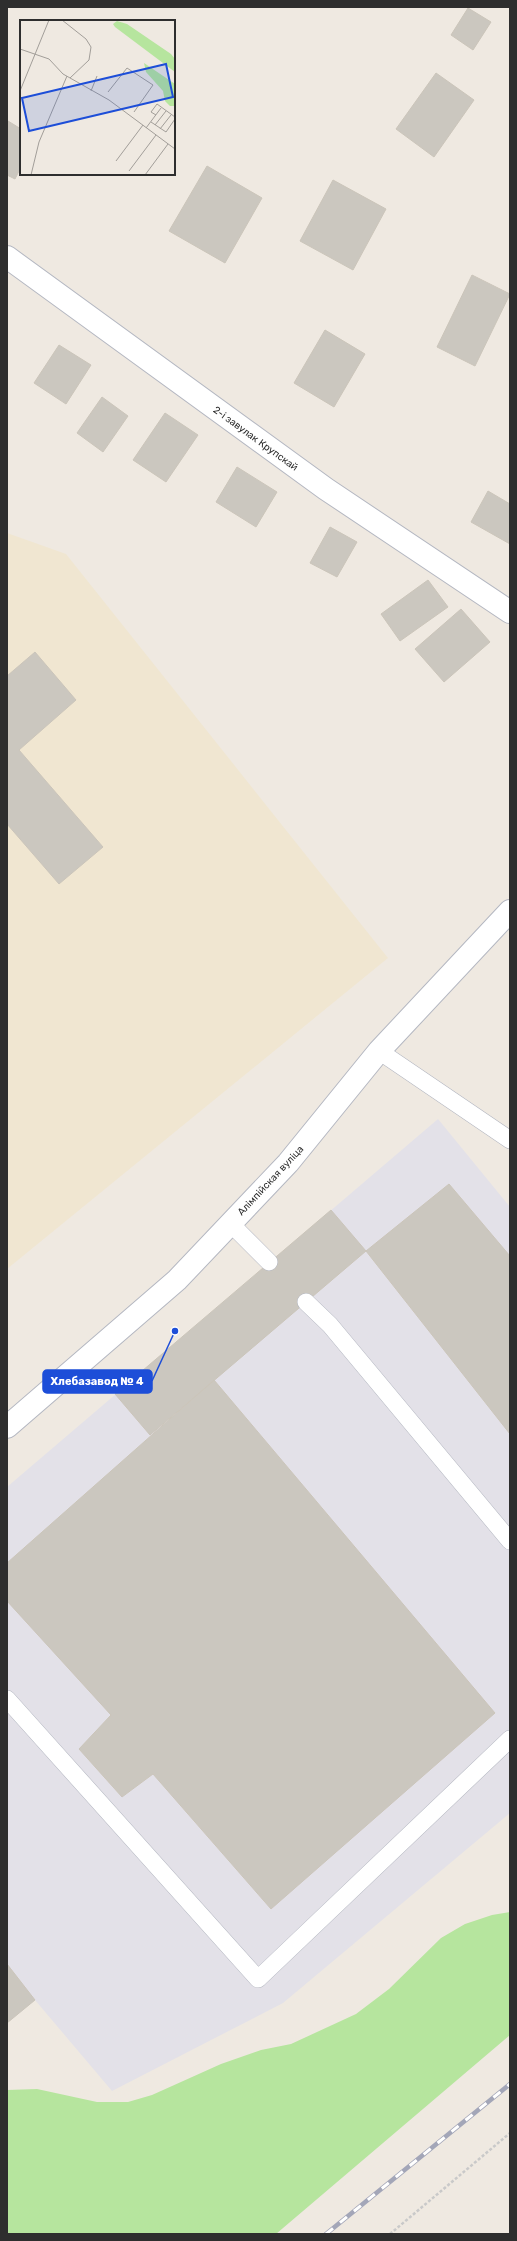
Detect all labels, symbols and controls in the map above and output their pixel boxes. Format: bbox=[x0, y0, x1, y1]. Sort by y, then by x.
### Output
inset map bbox=[20, 20, 175, 175]
street label: 2-і завулак Крупскай bbox=[211, 404, 300, 474]
street label: Алімпійская вуліца bbox=[235, 1143, 306, 1218]
callout: Хлебазавод № 4 bbox=[43, 1370, 152, 1393]
text: Хлебазавод № 4 bbox=[50, 1375, 144, 1388]

